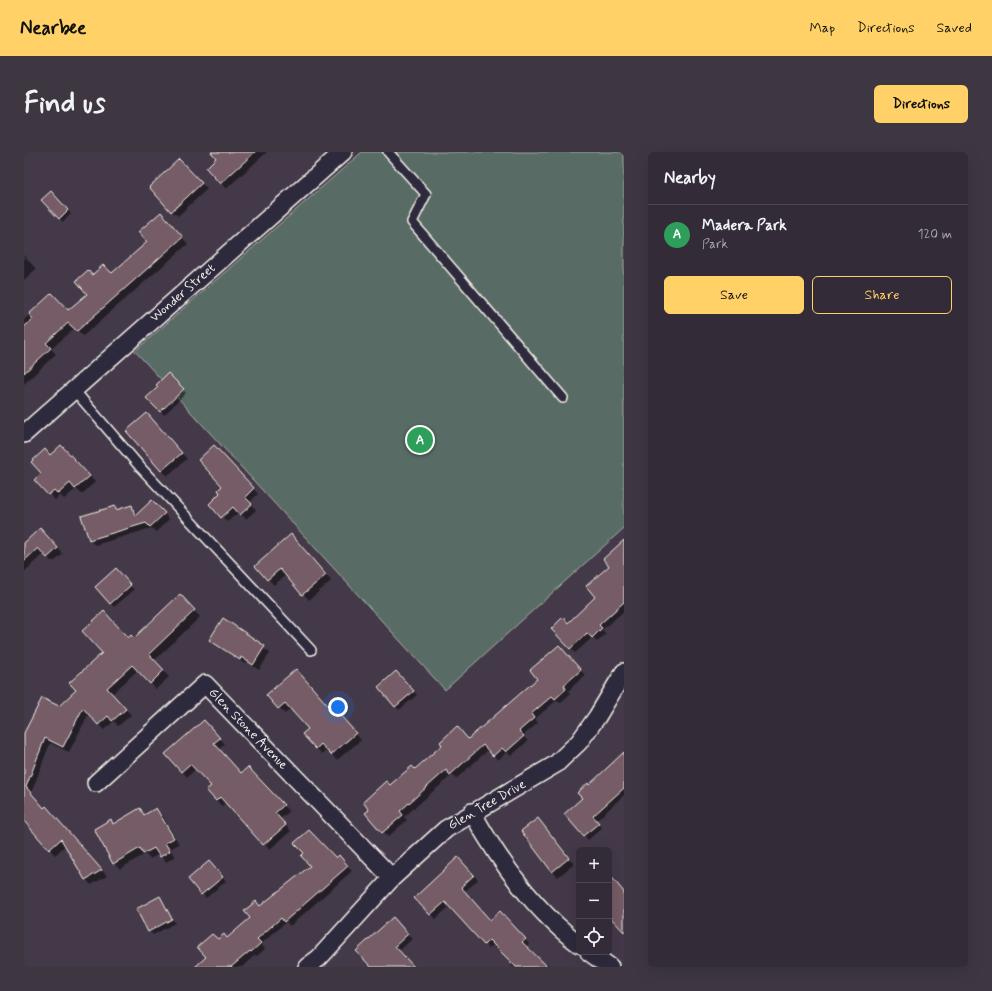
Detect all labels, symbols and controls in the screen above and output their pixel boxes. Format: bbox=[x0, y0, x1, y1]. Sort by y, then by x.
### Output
text: Nearbee bbox=[20, 16, 86, 41]
text: Map bbox=[809, 19, 835, 37]
text: Directions bbox=[857, 19, 915, 37]
text: Saved bbox=[937, 19, 972, 37]
button: Directions bbox=[874, 85, 968, 123]
text: Find us bbox=[24, 86, 105, 123]
text: Nearby bbox=[664, 167, 716, 189]
text: Madera Park bbox=[702, 216, 787, 236]
text: A bbox=[673, 226, 681, 243]
text: 120 m bbox=[918, 226, 952, 243]
text: Park bbox=[702, 236, 728, 253]
street label: Wonder Street bbox=[147, 260, 219, 326]
button: Save bbox=[664, 276, 804, 314]
button: Share bbox=[812, 276, 952, 314]
pin: A bbox=[407, 425, 433, 455]
street label: Glen Stone Avenue bbox=[205, 685, 291, 773]
your location bbox=[328, 697, 348, 717]
street label: Glen Tree Drive bbox=[445, 776, 529, 834]
map controls bbox=[576, 847, 612, 955]
button: + bbox=[576, 847, 612, 883]
button: − bbox=[576, 883, 612, 919]
button: locate bbox=[576, 919, 612, 955]

